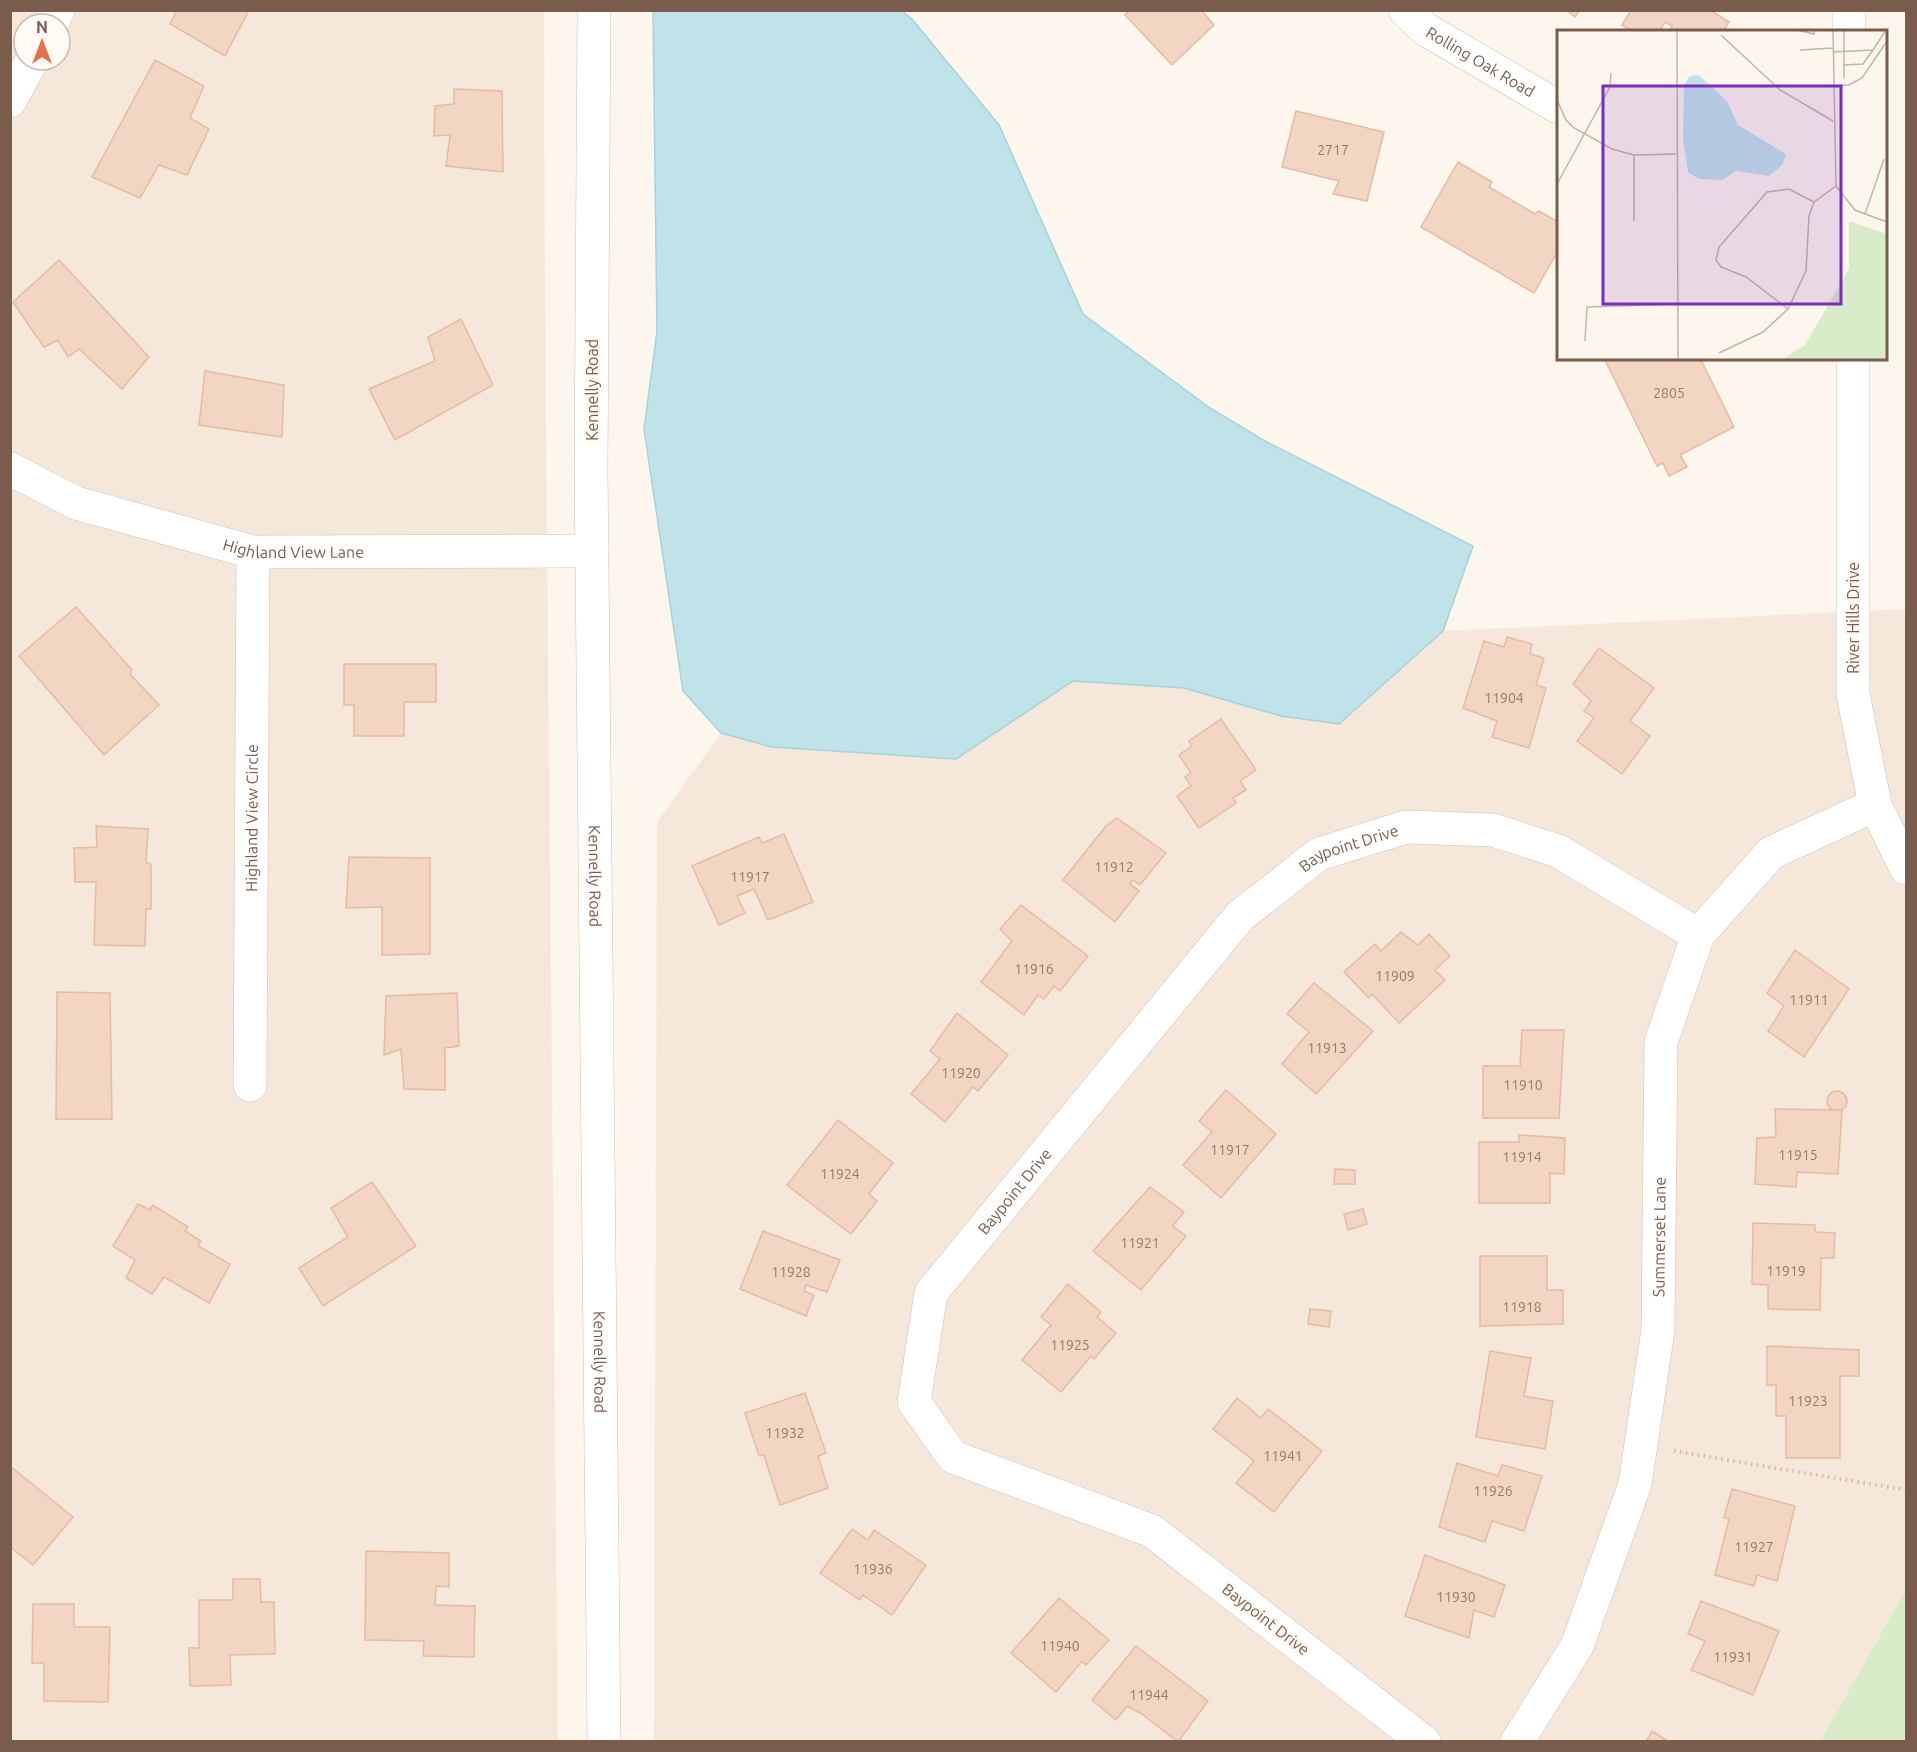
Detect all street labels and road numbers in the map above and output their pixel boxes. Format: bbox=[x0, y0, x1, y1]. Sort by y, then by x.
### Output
street label: Rolling Oak Road bbox=[1423, 23, 1538, 100]
street label: Kennelly Road bbox=[583, 339, 601, 441]
street label: Highland View Lane bbox=[221, 535, 364, 561]
street label: River Hills Drive bbox=[1844, 562, 1862, 674]
street label: Highland View Circle bbox=[242, 744, 261, 892]
street label: Baypoint Drive bbox=[1295, 821, 1401, 875]
street label: Kennelly Road bbox=[586, 825, 605, 927]
street label: Baypoint Drive bbox=[974, 1145, 1055, 1238]
street label: Summerset Lane bbox=[1649, 1177, 1669, 1297]
street label: Kennelly Road bbox=[591, 1311, 610, 1413]
street label: Baypoint Drive bbox=[1219, 1579, 1313, 1659]

